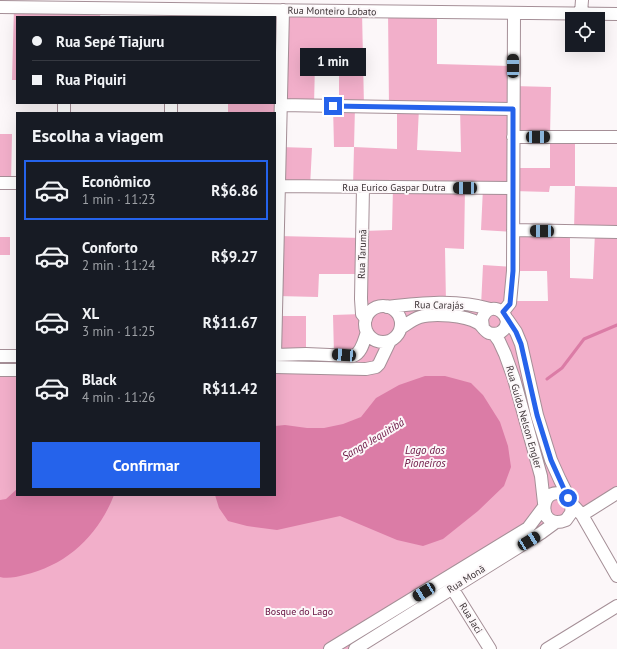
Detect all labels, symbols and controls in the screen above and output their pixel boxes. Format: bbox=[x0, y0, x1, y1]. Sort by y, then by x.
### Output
street label: Rua Monteiro Lobato bbox=[287, 4, 377, 18]
map controls bbox=[565, 12, 605, 52]
button: locate bbox=[565, 12, 605, 52]
text: Rua Sepé Tiajuru bbox=[56, 32, 164, 51]
callout: 1 min bbox=[300, 48, 366, 76]
text: 1 min bbox=[317, 53, 349, 70]
car bbox=[507, 54, 519, 78]
text: Rua Piquiri bbox=[56, 70, 126, 89]
route end bbox=[324, 97, 342, 115]
text: Escolha a viagem bbox=[32, 124, 164, 147]
car bbox=[526, 131, 550, 143]
icon: car bbox=[34, 172, 70, 208]
text: Econômico bbox=[82, 172, 151, 191]
text: R$6.86 bbox=[211, 181, 258, 200]
street label: Rua Eurico Gaspar Dutra bbox=[342, 181, 446, 194]
car bbox=[453, 182, 477, 194]
text: 1 min · 11:23 bbox=[82, 191, 155, 208]
car bbox=[530, 225, 554, 237]
street label: Rua Tarumã bbox=[355, 229, 369, 279]
icon: car bbox=[34, 238, 70, 274]
text: Conforto bbox=[82, 238, 138, 257]
text: R$9.27 bbox=[211, 247, 258, 266]
text: 2 min · 11:24 bbox=[82, 257, 155, 274]
street label: Rua Carajás bbox=[414, 298, 464, 312]
icon: car bbox=[34, 304, 70, 340]
text: XL bbox=[82, 304, 99, 323]
text: R$11.67 bbox=[203, 313, 258, 332]
text: 3 min · 11:25 bbox=[82, 323, 155, 340]
car bbox=[332, 348, 356, 362]
street label: Rua Guido Nelson Engler bbox=[503, 364, 545, 471]
icon: car bbox=[34, 370, 70, 406]
text: Black bbox=[82, 370, 117, 389]
text: R$11.42 bbox=[203, 379, 258, 398]
text: 4 min · 11:26 bbox=[82, 389, 155, 406]
water label: Sanga Jequitibá bbox=[339, 415, 407, 463]
button: Confirmar bbox=[32, 442, 260, 488]
water label: Lago dos Pioneiros bbox=[404, 443, 446, 470]
route start bbox=[559, 489, 577, 507]
car bbox=[516, 530, 542, 552]
street label: Rua Monã bbox=[445, 562, 488, 596]
car bbox=[411, 581, 437, 603]
street label: Rua Jaci bbox=[456, 600, 486, 636]
park label: Bosque do Lago bbox=[265, 605, 333, 618]

